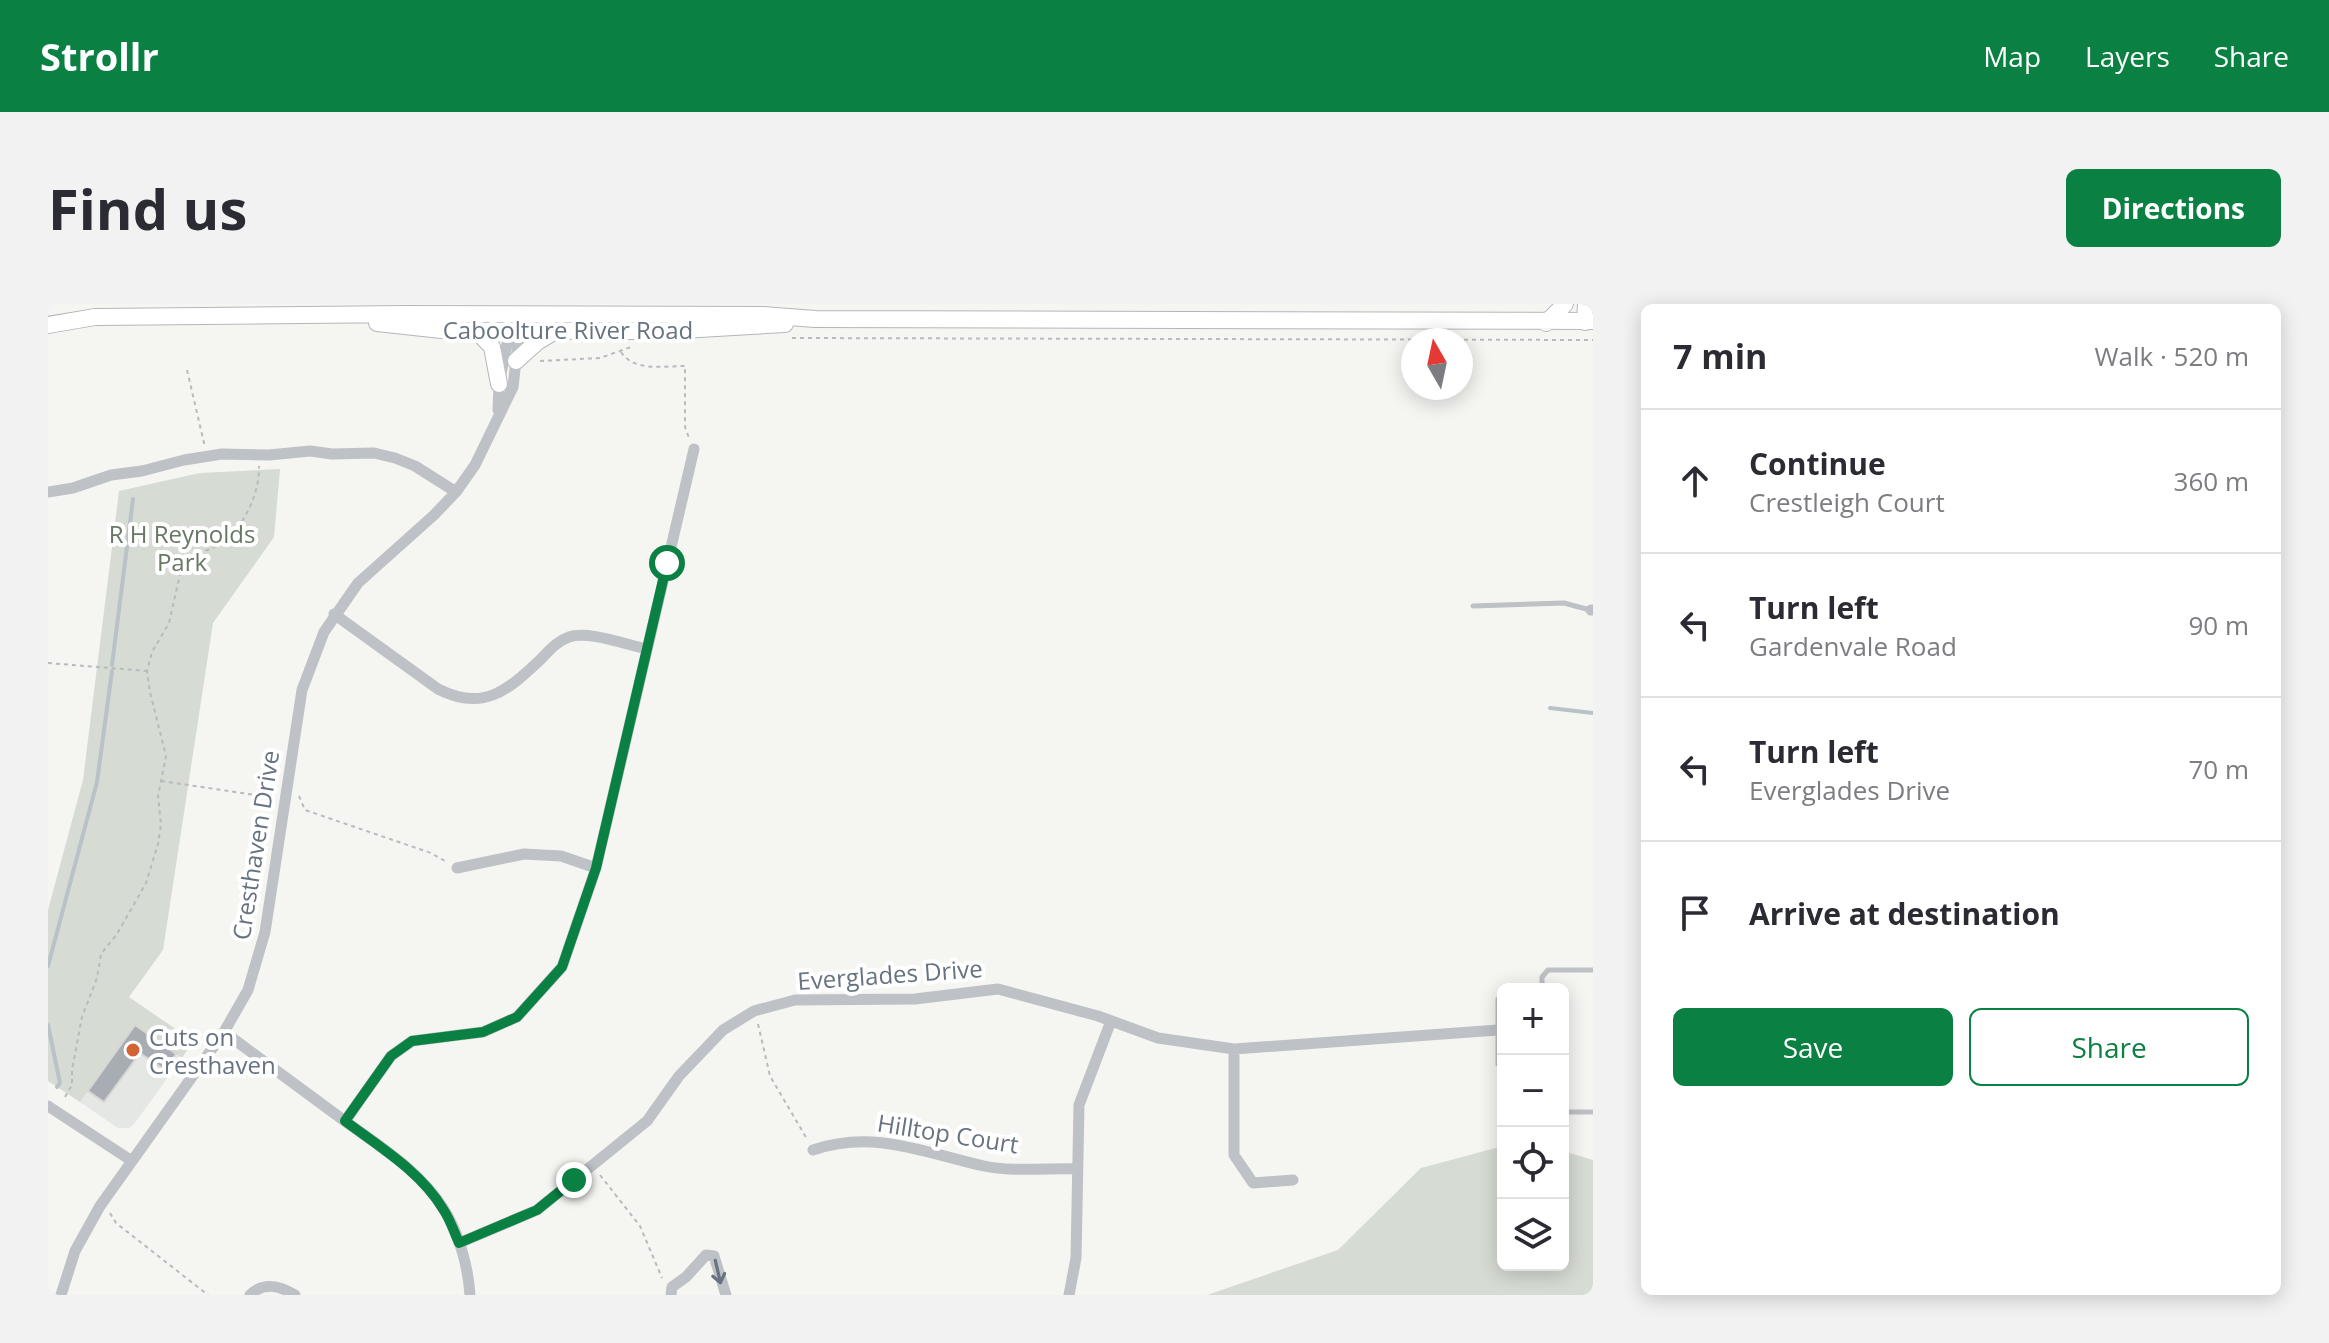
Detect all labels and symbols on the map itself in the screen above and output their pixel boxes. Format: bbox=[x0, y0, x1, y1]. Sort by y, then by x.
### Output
street label: Caboolture River Road bbox=[443, 313, 693, 346]
north arrow bbox=[1401, 328, 1473, 400]
park label: R H Reynolds Park bbox=[109, 517, 255, 578]
route start bbox=[649, 545, 685, 581]
street label: Cresthaven Drive bbox=[224, 748, 286, 942]
street label: Everglades Drive bbox=[796, 951, 984, 997]
place label: Cuts on Cresthaven bbox=[149, 1020, 276, 1081]
marker: Cuts on Cresthaven bbox=[124, 1041, 142, 1059]
street label: Hilltop Court bbox=[875, 1106, 1021, 1160]
route end bbox=[556, 1162, 592, 1198]
one-way arrow bbox=[711, 1259, 726, 1284]

